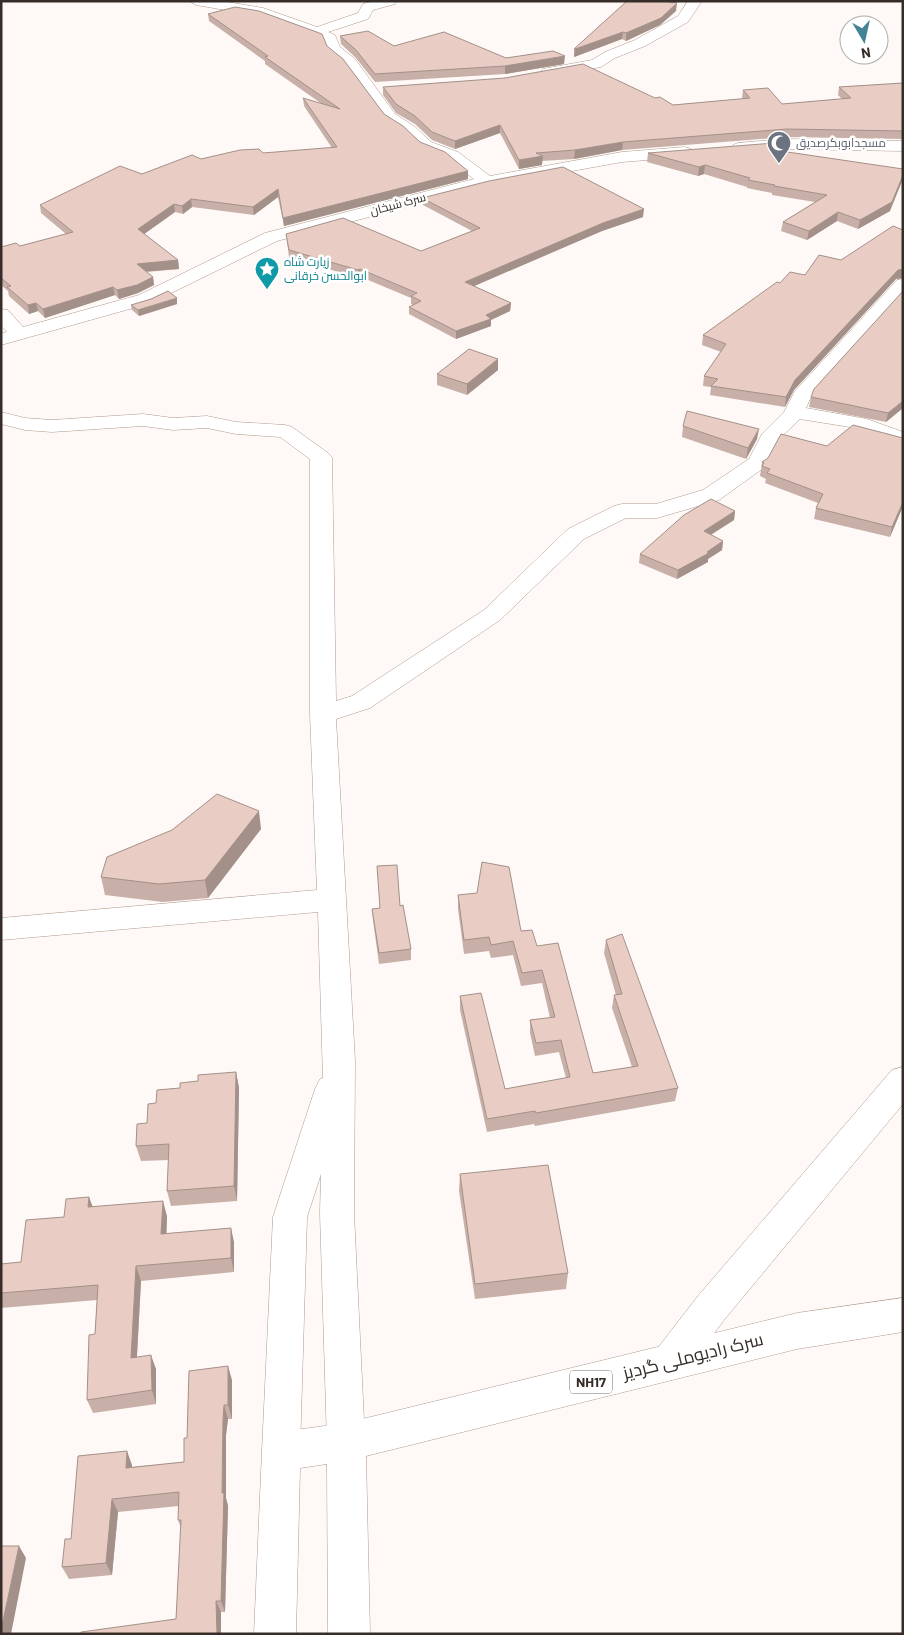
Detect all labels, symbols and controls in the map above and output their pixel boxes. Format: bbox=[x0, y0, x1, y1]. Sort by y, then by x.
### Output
north arrow bbox=[839, 15, 889, 65]
text: N bbox=[860, 44, 872, 62]
mosque icon: مسجدابوبکرصدیق bbox=[766, 130, 792, 164]
place label: مسجدابوبکرصدیق bbox=[796, 135, 886, 150]
street label: سرک شیخان bbox=[368, 189, 428, 218]
place label: زیارت شاه ابوالحسن خرقانی bbox=[284, 254, 367, 283]
place icon: زیارت شاه ابوالحسن خرقانی bbox=[254, 256, 280, 290]
street label: سرک رادیوملی گردیز bbox=[619, 1327, 766, 1384]
road number: NH17 bbox=[570, 1370, 612, 1394]

